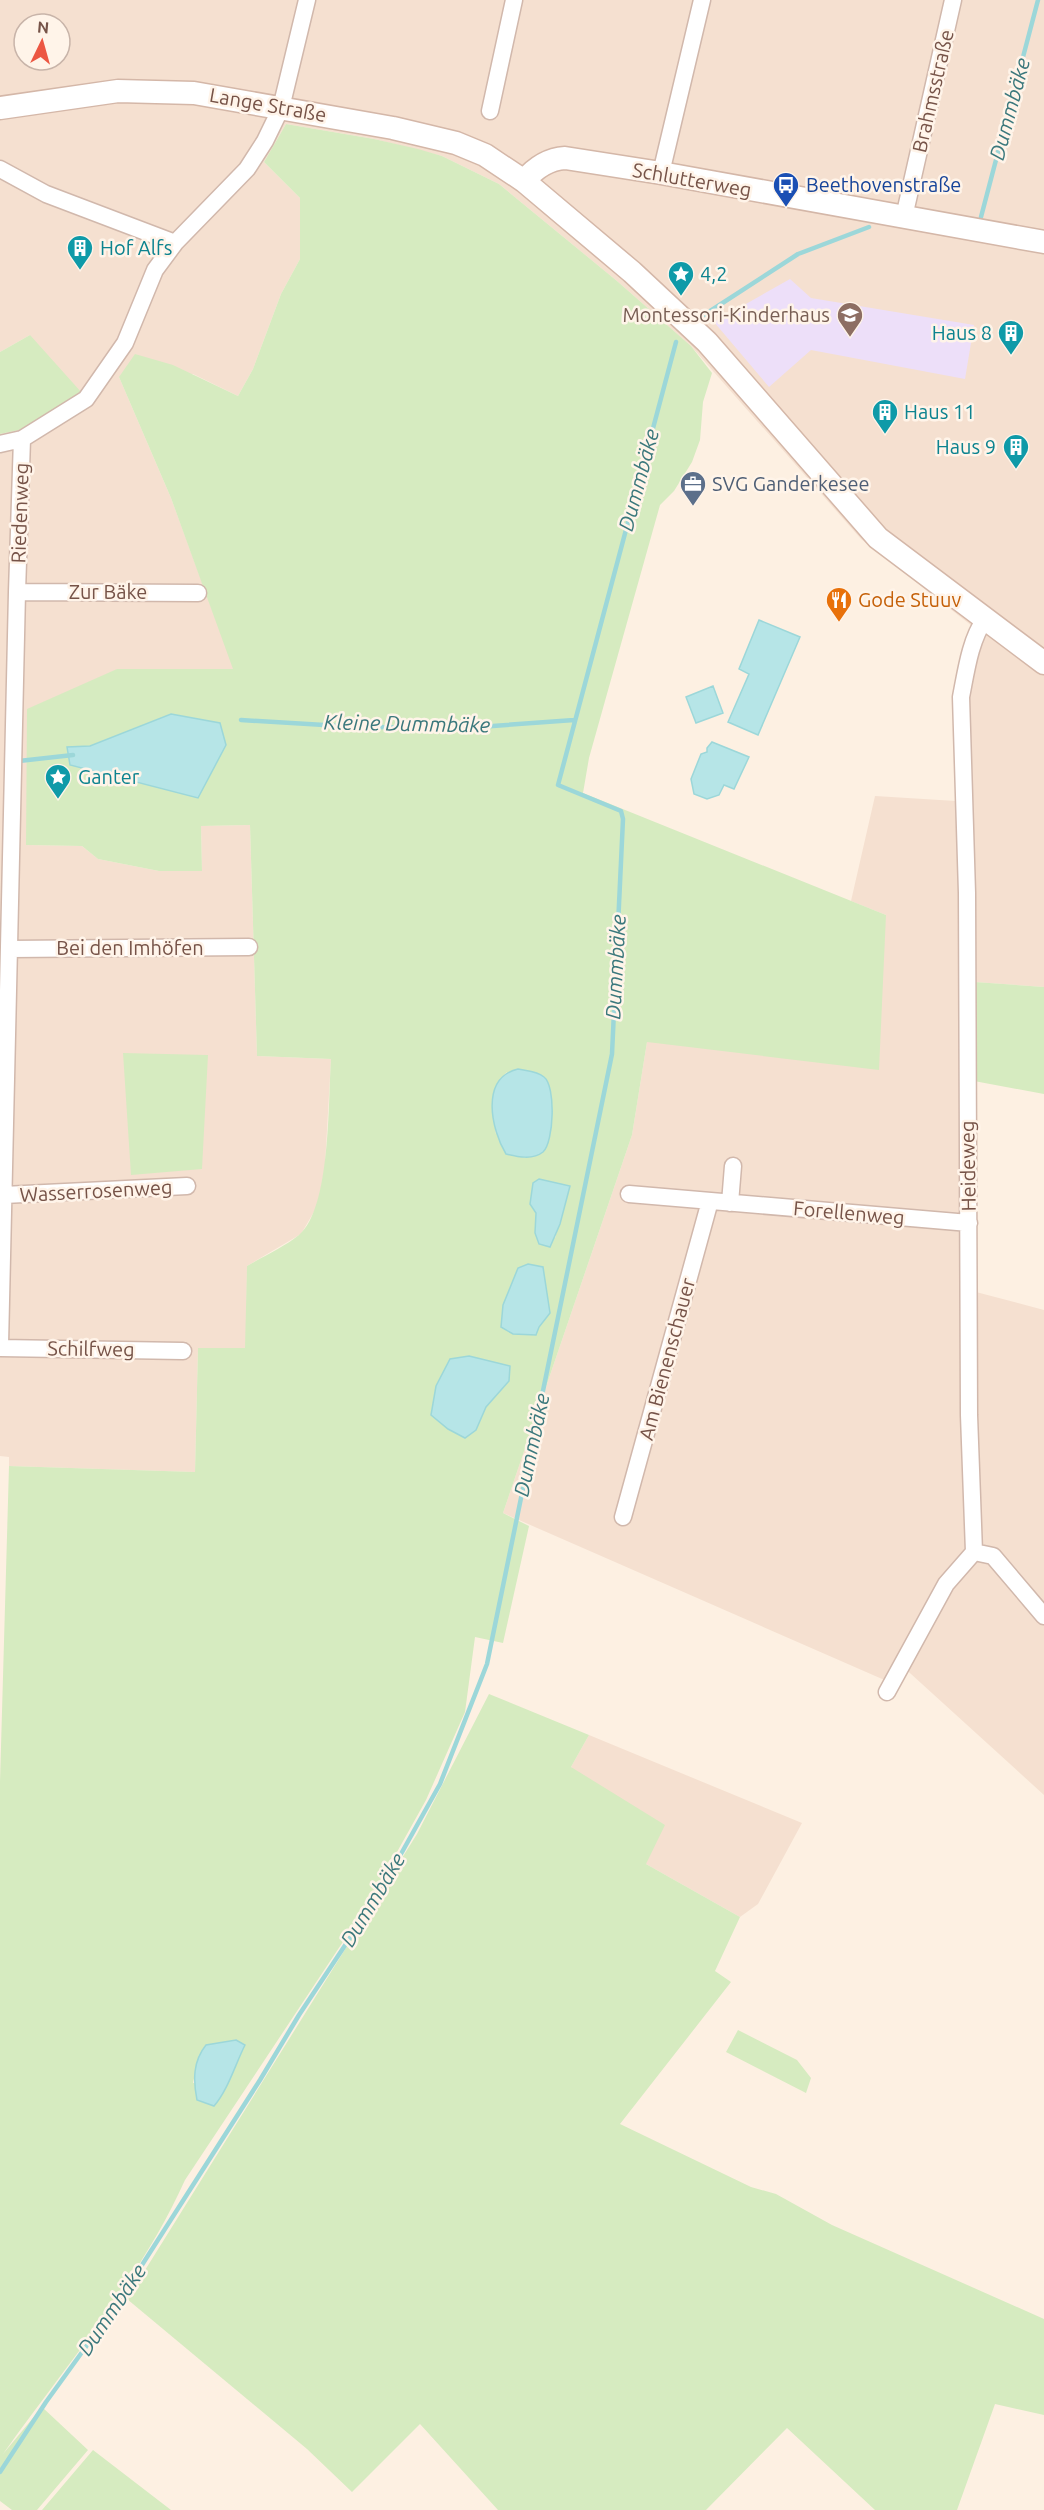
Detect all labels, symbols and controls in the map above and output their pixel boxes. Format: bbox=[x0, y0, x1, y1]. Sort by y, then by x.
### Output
north arrow bbox=[12, 12, 72, 72]
text: N bbox=[37, 18, 50, 37]
street label: Brahmsstraße bbox=[907, 27, 958, 155]
water label: Dummbäke bbox=[984, 55, 1034, 162]
street label: Lange Straße bbox=[208, 83, 328, 126]
street label: Schlutterweg bbox=[631, 158, 753, 201]
bus stop icon: Beethovenstraße bbox=[771, 170, 801, 208]
place label: Beethovenstraße bbox=[806, 173, 961, 196]
building icon: Hof Alfs bbox=[65, 233, 95, 271]
place label: Hof Alfs bbox=[100, 236, 172, 259]
place icon: 4,2 bbox=[666, 259, 696, 297]
place label: 4,2 bbox=[700, 262, 727, 285]
school or university icon: Montessori-Kinderhaus bbox=[835, 300, 865, 338]
place label: Montessori-Kinderhaus bbox=[622, 303, 830, 326]
building icon: Haus 8 bbox=[996, 318, 1026, 356]
place label: Haus 8 bbox=[932, 321, 992, 344]
building icon: Haus 11 bbox=[870, 397, 900, 435]
place label: Haus 11 bbox=[904, 400, 975, 423]
water label: Dummbäke bbox=[613, 426, 663, 533]
building icon: Haus 9 bbox=[1001, 432, 1031, 470]
place label: Haus 9 bbox=[936, 435, 996, 458]
street label: Riedenweg bbox=[6, 462, 33, 564]
office icon: SVG Ganderkesee bbox=[678, 469, 708, 507]
place label: SVG Ganderkesee bbox=[712, 472, 870, 495]
street label: Zur Bäke bbox=[69, 580, 147, 603]
restaurant icon: Gode Stuuv bbox=[824, 585, 854, 623]
place label: Gode Stuuv bbox=[858, 588, 961, 611]
water label: Kleine Dummbäke bbox=[324, 710, 491, 736]
place icon: Ganter bbox=[43, 762, 73, 800]
place label: Ganter bbox=[78, 765, 140, 788]
water label: Dummbäke bbox=[600, 914, 630, 1020]
street label: Bei den Imhöfen bbox=[56, 936, 204, 959]
street label: Heideweg bbox=[955, 1121, 980, 1212]
street label: Wasserrosenweg bbox=[19, 1175, 173, 1206]
street label: Forellenweg bbox=[792, 1196, 906, 1229]
street label: Am Bienenschauer bbox=[634, 1275, 699, 1443]
street label: Schilfweg bbox=[47, 1336, 135, 1361]
water label: Dummbäke bbox=[508, 1391, 554, 1499]
water label: Dummbäke bbox=[335, 1848, 410, 1951]
water label: Dummbäke bbox=[72, 2259, 151, 2360]

